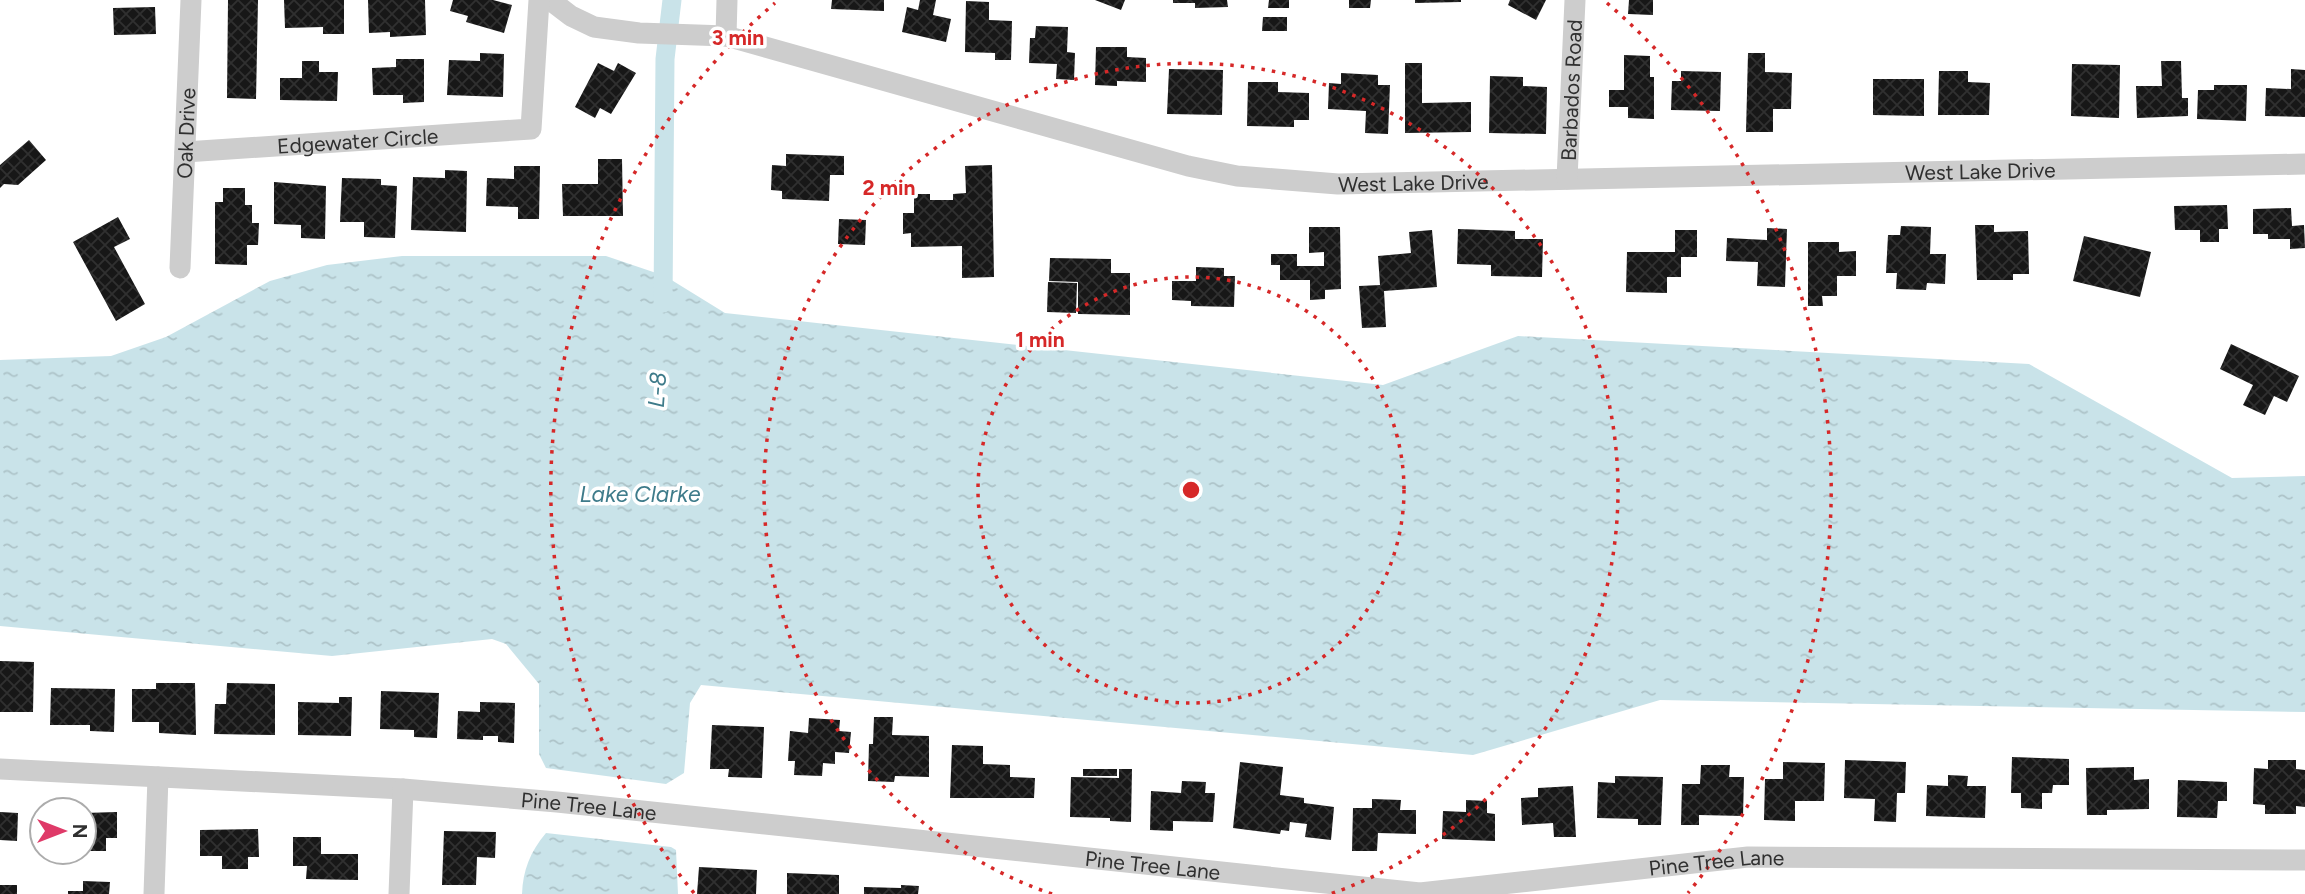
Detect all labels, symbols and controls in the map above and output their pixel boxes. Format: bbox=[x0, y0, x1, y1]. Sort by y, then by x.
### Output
street label: Barbados Road bbox=[1555, 19, 1587, 161]
text: 3 min bbox=[712, 25, 764, 50]
street label: Oak Drive bbox=[171, 87, 200, 179]
street label: Edgewater Circle bbox=[276, 123, 439, 158]
street label: West Lake Drive bbox=[1905, 157, 2056, 185]
street label: West Lake Drive bbox=[1338, 168, 1489, 196]
text: 2 min bbox=[863, 175, 915, 200]
text: 1 min bbox=[1015, 327, 1065, 352]
water label: L-8 bbox=[642, 371, 672, 409]
centre of rings bbox=[1179, 478, 1203, 502]
water label: Lake Clarke bbox=[579, 480, 701, 508]
street label: Pine Tree Lane bbox=[520, 787, 658, 825]
north arrow bbox=[28, 796, 98, 866]
text: N bbox=[68, 824, 91, 838]
street label: Pine Tree Lane bbox=[1647, 844, 1784, 880]
street label: Pine Tree Lane bbox=[1084, 845, 1222, 884]

